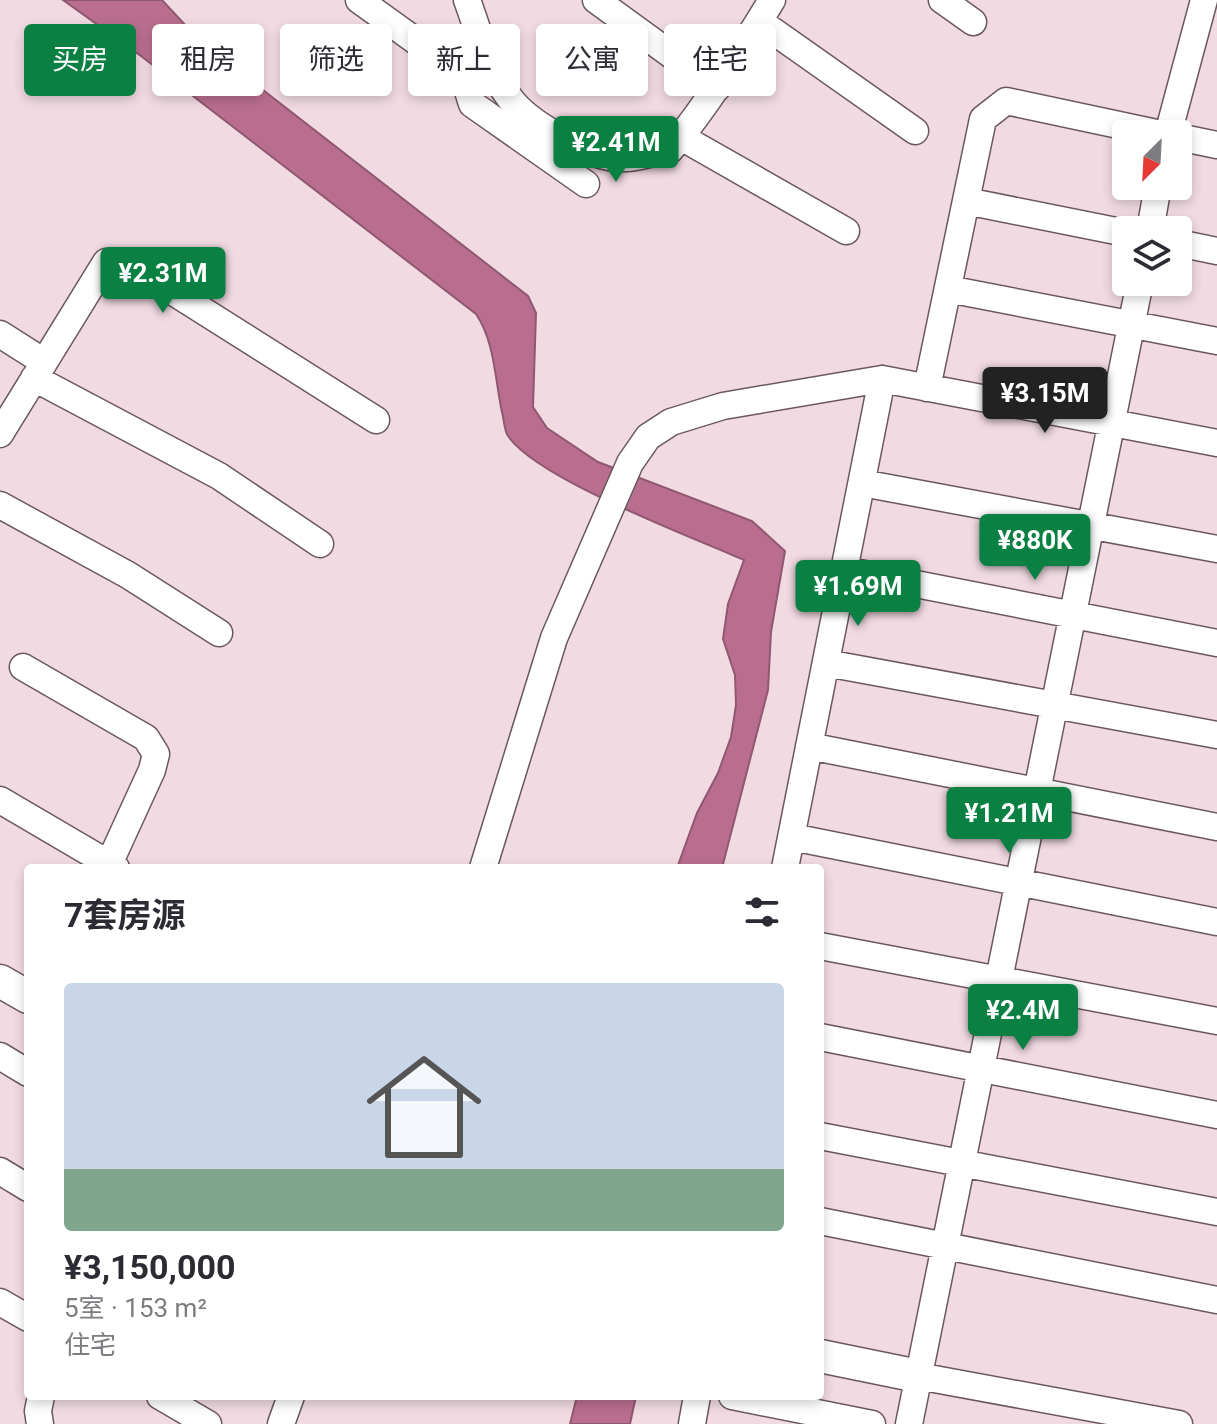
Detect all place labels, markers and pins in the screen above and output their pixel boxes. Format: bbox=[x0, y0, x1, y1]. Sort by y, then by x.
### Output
pin: ¥2.41M bbox=[551, 116, 681, 184]
pin: ¥2.31M bbox=[98, 247, 228, 315]
pin: ¥3.15M bbox=[980, 367, 1110, 435]
pin: ¥880K bbox=[979, 514, 1091, 582]
pin: ¥1.69M bbox=[793, 560, 923, 628]
pin: ¥1.21M bbox=[944, 787, 1074, 855]
pin: ¥2.4M bbox=[967, 984, 1079, 1052]

